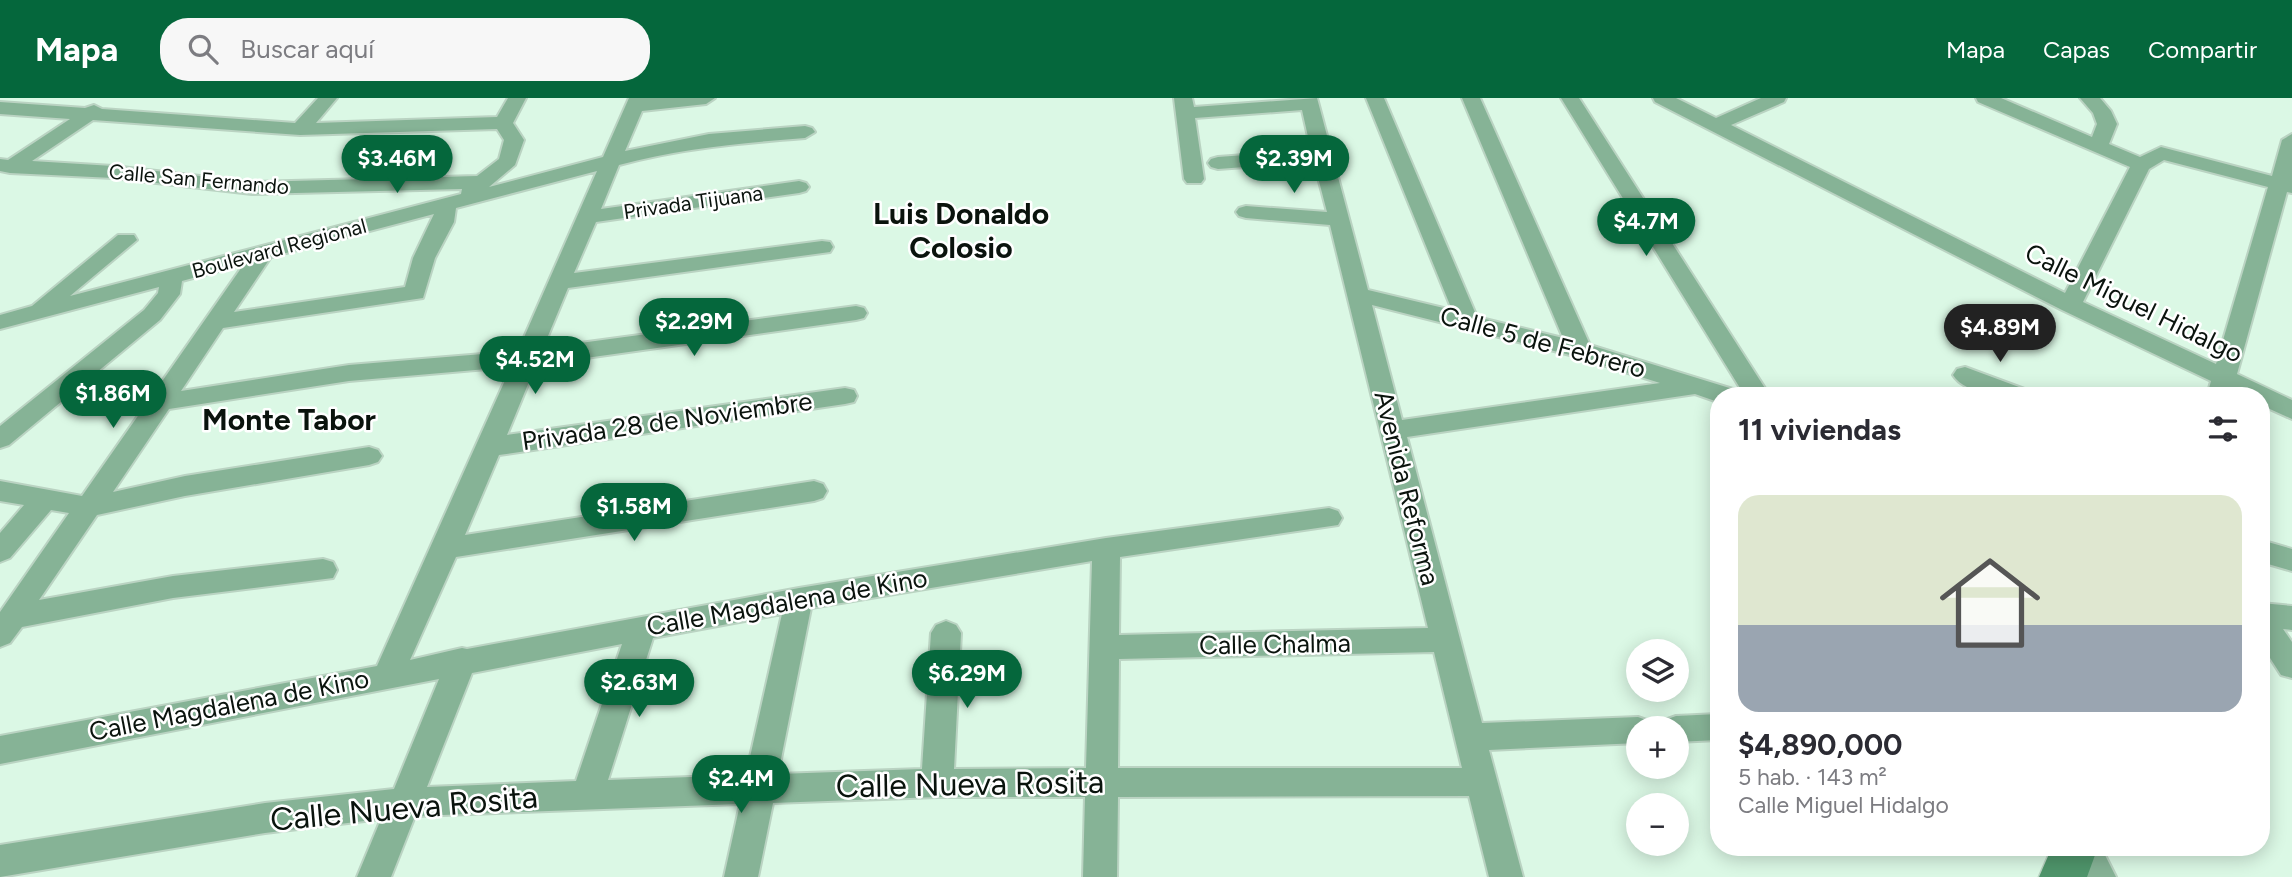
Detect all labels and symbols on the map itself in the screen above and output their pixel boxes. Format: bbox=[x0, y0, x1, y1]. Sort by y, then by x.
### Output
pin: $3.46M bbox=[340, 136, 454, 195]
pin: $2.39M bbox=[1237, 136, 1351, 195]
street label: Calle San Fernando bbox=[108, 159, 290, 199]
street label: Privada Tijuana bbox=[622, 180, 764, 224]
district label: Luis Donaldo Colosio bbox=[873, 195, 1049, 266]
pin: $4.7M bbox=[1597, 198, 1695, 258]
street label: Boulevard Regional bbox=[189, 213, 369, 283]
street label: Calle Miguel Hidalgo bbox=[2020, 236, 2248, 370]
pin: $2.29M bbox=[637, 299, 751, 358]
street label: Calle 5 de Febrero bbox=[1437, 299, 1649, 385]
pin: $4.89M bbox=[1943, 304, 2057, 364]
pin: $4.52M bbox=[478, 336, 592, 396]
pin: $1.86M bbox=[56, 370, 170, 430]
street label: Privada 28 de Noviembre bbox=[520, 385, 814, 457]
street label: Avenida Reforma bbox=[1367, 387, 1447, 589]
district label: Monte Tabor bbox=[202, 401, 376, 438]
pin: $1.58M bbox=[577, 484, 691, 543]
street label: Calle Magdalena de Kino bbox=[644, 562, 930, 642]
street label: Calle Chalma bbox=[1199, 627, 1351, 661]
pin: $6.29M bbox=[910, 650, 1024, 710]
pin: $2.63M bbox=[582, 660, 696, 719]
street label: Calle Magdalena de Kino bbox=[86, 662, 372, 748]
pin: $2.4M bbox=[692, 756, 790, 815]
street label: Calle Nueva Rosita bbox=[836, 763, 1104, 805]
street label: Calle Nueva Rosita bbox=[269, 777, 539, 839]

